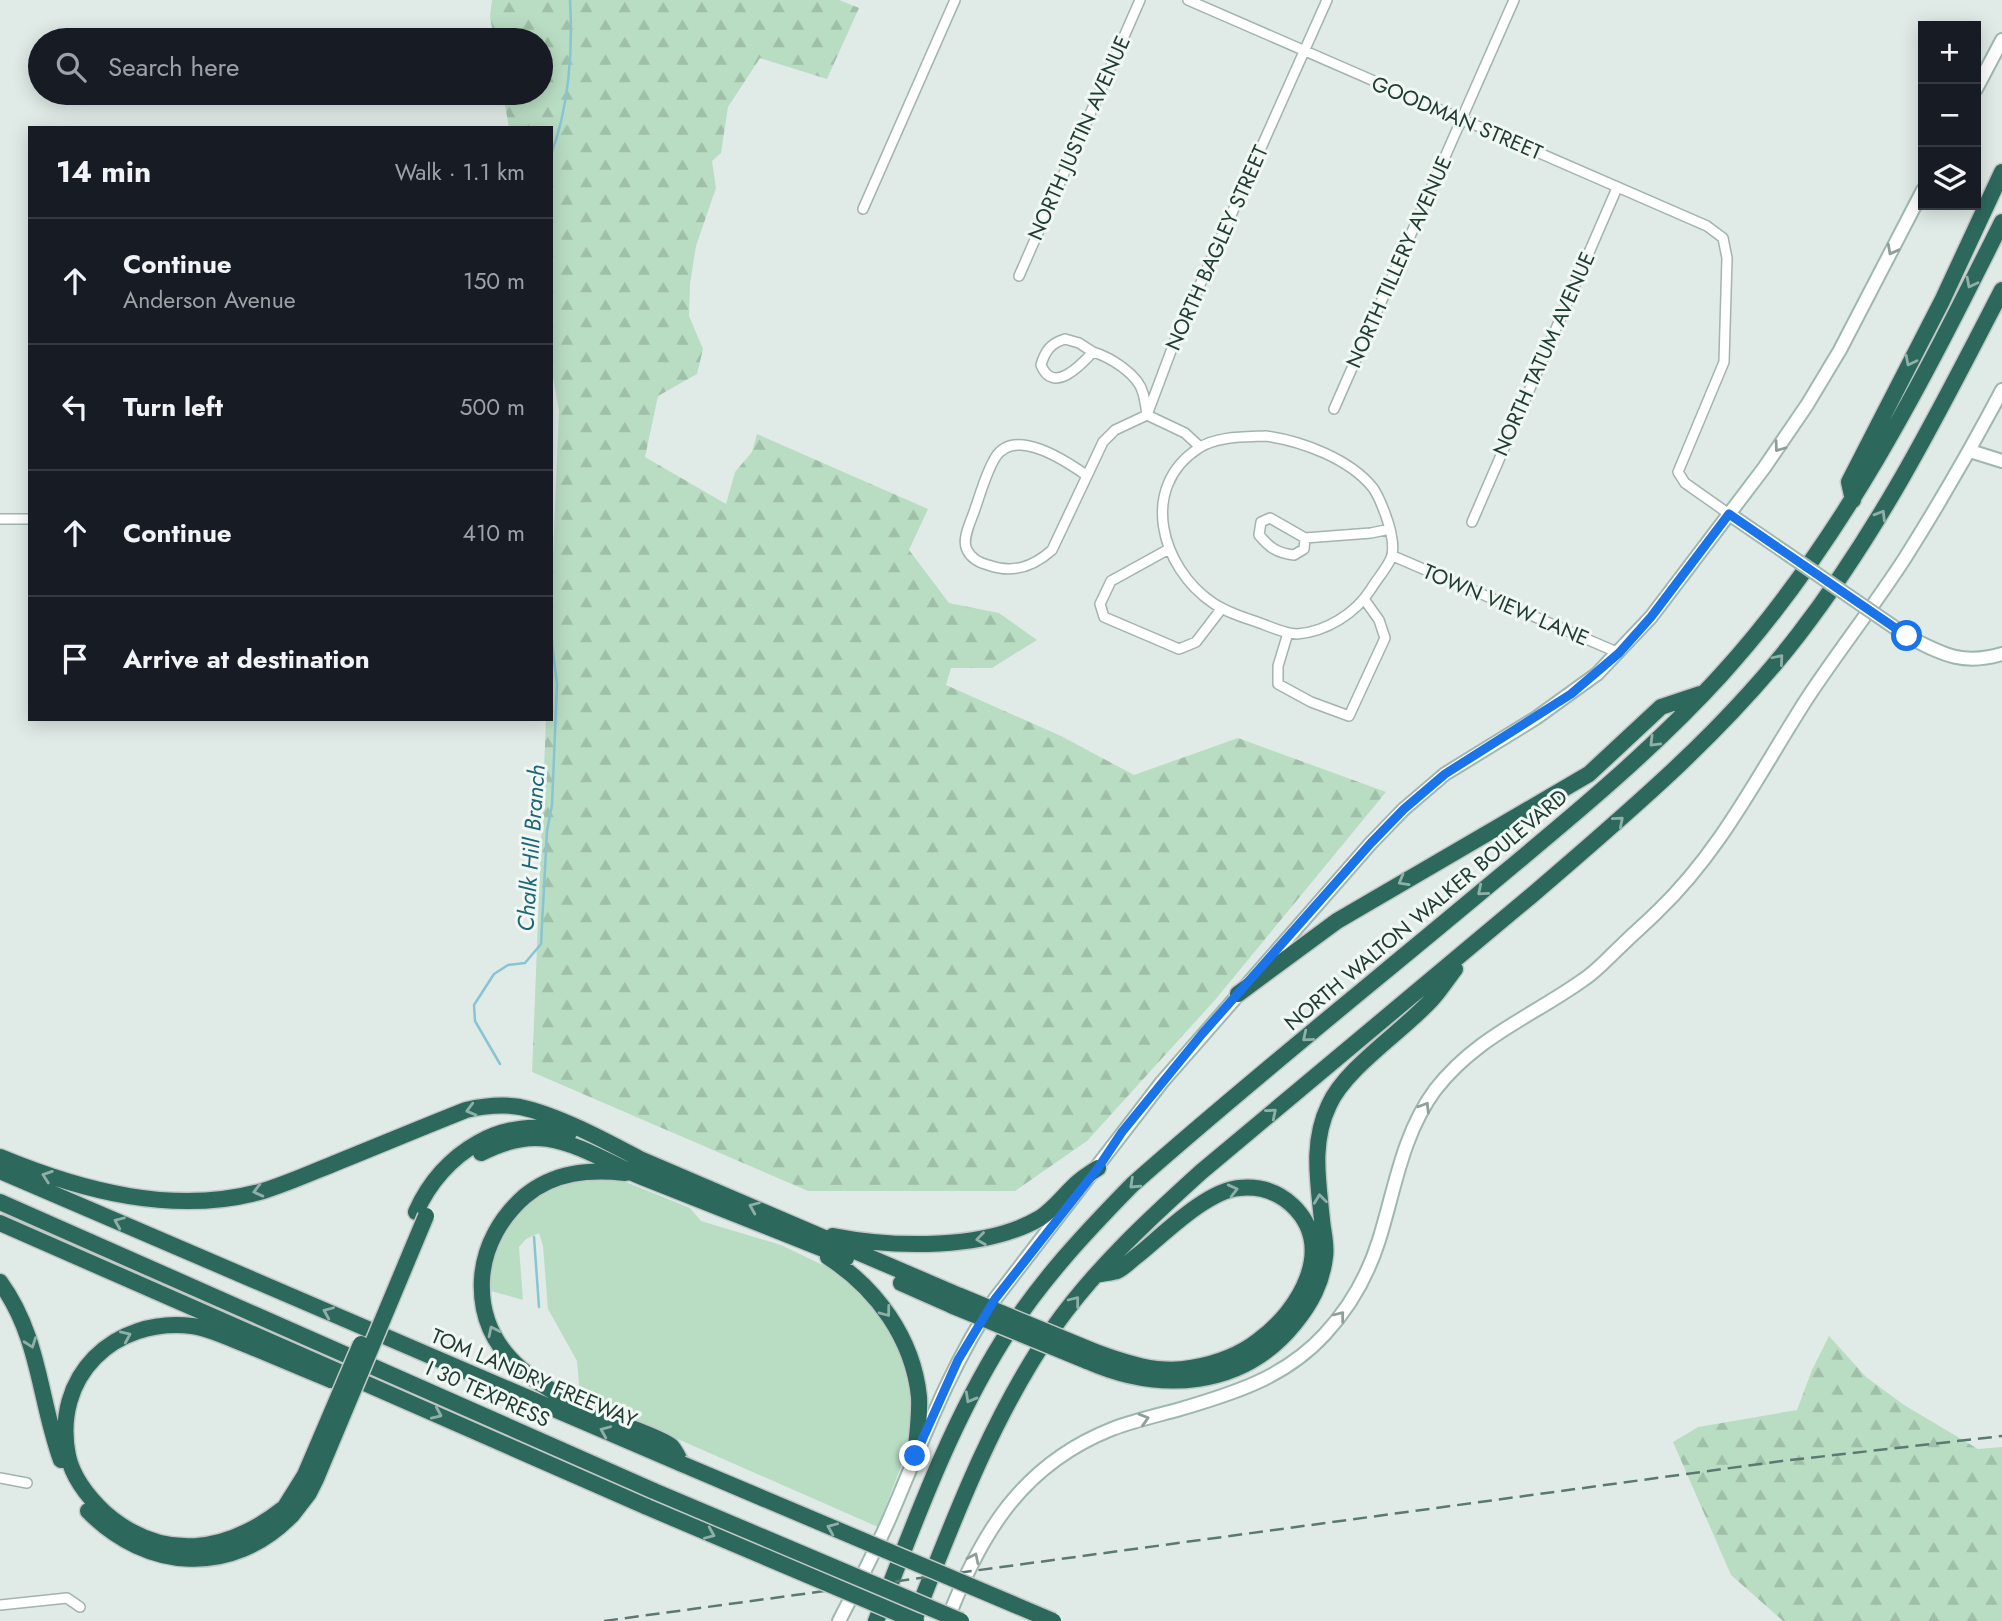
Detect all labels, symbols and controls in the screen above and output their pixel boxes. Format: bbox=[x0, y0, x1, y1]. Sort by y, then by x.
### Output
map controls bbox=[1918, 21, 1981, 210]
button: + bbox=[1918, 21, 1981, 84]
search box bbox=[28, 28, 553, 105]
street label: NORTH JUSTIN AVENUE bbox=[1020, 31, 1138, 245]
icon: search bbox=[52, 48, 90, 86]
text: Search here bbox=[108, 48, 240, 86]
street label: GOODMAN STREET bbox=[1367, 68, 1547, 168]
button: − bbox=[1918, 84, 1981, 147]
street label: NORTH BAGLEY STREET bbox=[1158, 140, 1276, 355]
button: layers bbox=[1918, 147, 1981, 210]
text: 14 min bbox=[56, 150, 151, 193]
street label: NORTH TILLERY AVENUE bbox=[1339, 151, 1459, 373]
text: Walk · 1.1 km bbox=[395, 155, 525, 189]
one-way arrow bbox=[1886, 243, 1900, 255]
text: Continue bbox=[123, 245, 232, 283]
street label: NORTH TATUM AVENUE bbox=[1486, 247, 1602, 461]
icon: ahead bbox=[56, 262, 94, 300]
text: 150 m bbox=[463, 264, 525, 298]
one-way arrow bbox=[1966, 276, 1980, 288]
text: Anderson Avenue bbox=[123, 283, 296, 317]
one-way arrow bbox=[1905, 354, 1919, 366]
icon: left bbox=[56, 388, 94, 426]
text: Turn left bbox=[123, 388, 223, 426]
text: 500 m bbox=[460, 390, 525, 424]
one-way arrow bbox=[1775, 439, 1787, 452]
one-way arrow bbox=[1873, 510, 1886, 523]
icon: ahead bbox=[56, 514, 94, 552]
text: Continue bbox=[123, 514, 232, 552]
text: 410 m bbox=[463, 516, 525, 550]
street label: TOWN VIEW LANE bbox=[1418, 557, 1594, 653]
route start bbox=[1891, 620, 1922, 651]
icon: arrive bbox=[56, 640, 94, 678]
text: Arrive at destination bbox=[123, 640, 370, 678]
one-way arrow bbox=[1770, 654, 1783, 666]
one-way arrow bbox=[1649, 734, 1662, 747]
water label: Chalk Hill Branch bbox=[508, 763, 554, 933]
street label: NORTH WALTON WALKER BOULEVARD bbox=[1278, 782, 1574, 1038]
one-way arrow bbox=[1611, 817, 1624, 829]
one-way arrow bbox=[1398, 873, 1410, 886]
one-way arrow bbox=[1478, 883, 1491, 895]
one-way arrow bbox=[1303, 1029, 1316, 1041]
one-way arrow bbox=[1417, 1101, 1430, 1114]
one-way arrow bbox=[465, 1102, 477, 1116]
one-way arrow bbox=[1264, 1109, 1277, 1121]
one-way arrow bbox=[42, 1170, 54, 1184]
one-way arrow bbox=[1129, 1175, 1142, 1188]
one-way arrow bbox=[253, 1183, 265, 1197]
one-way arrow bbox=[1227, 1184, 1239, 1198]
one-way arrow bbox=[1312, 1193, 1327, 1204]
one-way arrow bbox=[749, 1201, 761, 1215]
one-way arrow bbox=[114, 1217, 126, 1231]
one-way arrow bbox=[975, 1231, 986, 1246]
one-way arrow bbox=[1067, 1296, 1080, 1308]
one-way arrow bbox=[877, 1305, 890, 1317]
one-way arrow bbox=[323, 1307, 335, 1321]
one-way arrow bbox=[1332, 1311, 1345, 1323]
street label: TOM LANDRY FREEWAY bbox=[426, 1321, 642, 1435]
one-way arrow bbox=[488, 1326, 502, 1338]
one-way arrow bbox=[119, 1330, 131, 1344]
one-way arrow bbox=[23, 1336, 37, 1348]
street label: I 30 TEXPRESS bbox=[421, 1353, 555, 1435]
one-way arrow bbox=[965, 1391, 978, 1404]
one-way arrow bbox=[430, 1406, 442, 1420]
one-way arrow bbox=[1137, 1412, 1149, 1427]
one-way arrow bbox=[599, 1425, 612, 1439]
route end bbox=[899, 1440, 930, 1471]
one-way arrow bbox=[827, 1522, 839, 1536]
one-way arrow bbox=[703, 1526, 715, 1540]
one-way arrow bbox=[965, 1553, 979, 1565]

